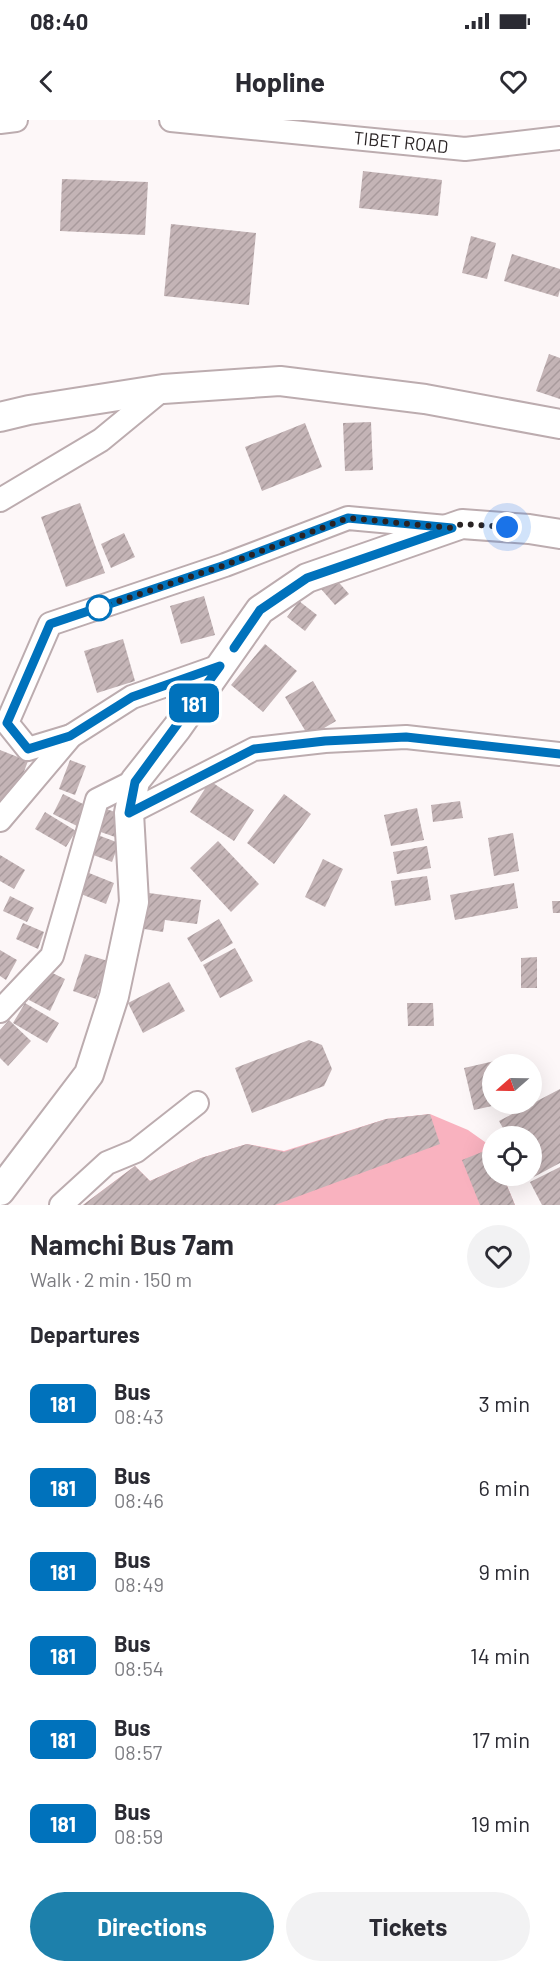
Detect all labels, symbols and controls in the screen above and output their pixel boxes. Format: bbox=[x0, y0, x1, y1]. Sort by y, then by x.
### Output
text: 08:40 bbox=[30, 8, 88, 34]
icon: back bbox=[30, 65, 63, 98]
text: Hopline bbox=[235, 65, 325, 97]
icon: heart bbox=[497, 65, 530, 98]
street label: TIBET ROAD bbox=[353, 126, 449, 157]
your location bbox=[492, 512, 522, 542]
unlabelled marker bbox=[86, 595, 112, 621]
line badge: 181 bbox=[160, 684, 228, 722]
text: 181 bbox=[181, 691, 207, 716]
north arrow bbox=[482, 1054, 542, 1114]
map controls bbox=[482, 1054, 542, 1186]
button: locate bbox=[482, 1126, 542, 1186]
button: heart bbox=[467, 1225, 530, 1288]
text: Namchi Bus 7am bbox=[30, 1227, 234, 1261]
text: Walk · 2 min · 150 m bbox=[30, 1267, 192, 1291]
text: Departures bbox=[30, 1321, 140, 1347]
text: Bus bbox=[114, 1378, 151, 1404]
text: 3 min bbox=[479, 1390, 530, 1416]
text: 181 bbox=[50, 1391, 76, 1416]
text: 08:43 bbox=[114, 1404, 164, 1428]
text: Bus bbox=[114, 1462, 151, 1488]
text: 6 min bbox=[479, 1474, 530, 1500]
text: 181 bbox=[50, 1475, 76, 1500]
text: 08:46 bbox=[114, 1488, 164, 1512]
text: Bus bbox=[114, 1546, 151, 1572]
text: 9 min bbox=[478, 1558, 530, 1584]
text: 181 bbox=[50, 1559, 76, 1584]
text: 08:49 bbox=[114, 1572, 164, 1596]
text: Bus bbox=[114, 1630, 151, 1656]
text: 14 min bbox=[470, 1642, 530, 1668]
text: 181 bbox=[50, 1643, 76, 1668]
text: 08:54 bbox=[114, 1656, 164, 1680]
text: Bus bbox=[114, 1714, 151, 1740]
text: 17 min bbox=[472, 1726, 530, 1752]
text: 181 bbox=[50, 1727, 76, 1752]
text: 08:57 bbox=[114, 1740, 162, 1764]
text: Bus bbox=[114, 1798, 151, 1824]
text: 19 min bbox=[471, 1810, 530, 1836]
text: 181 bbox=[50, 1811, 76, 1836]
text: 08:59 bbox=[114, 1824, 163, 1848]
button: Directions bbox=[30, 1892, 274, 1961]
button: Tickets bbox=[286, 1892, 530, 1961]

